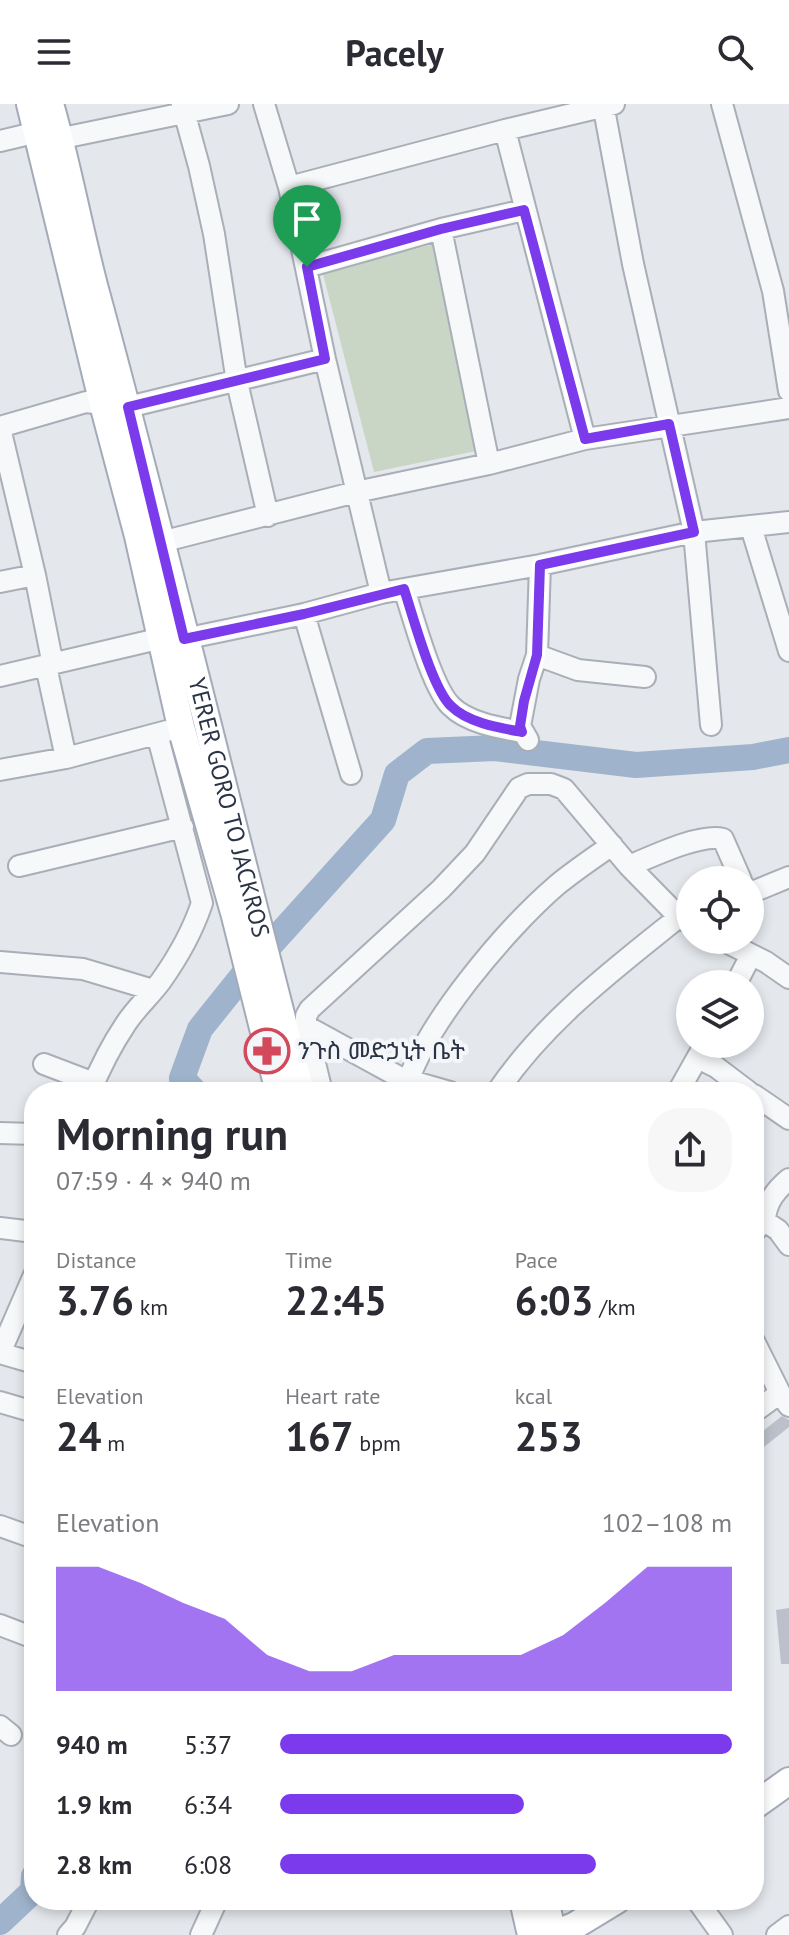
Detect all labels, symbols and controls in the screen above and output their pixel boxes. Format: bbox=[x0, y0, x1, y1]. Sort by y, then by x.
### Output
text: Pacely bbox=[345, 29, 444, 76]
icon: menu bbox=[32, 30, 76, 74]
icon: search bbox=[713, 30, 757, 74]
pin bbox=[273, 185, 341, 267]
icon: arrive bbox=[285, 197, 329, 241]
street label: YERER GORO TO JACKROS bbox=[182, 674, 277, 941]
map controls bbox=[676, 866, 764, 1058]
button: locate bbox=[676, 866, 764, 954]
button: layers bbox=[676, 970, 764, 1058]
pharmacy icon: ንጉስ መድኃኒት ቤት bbox=[243, 1027, 291, 1075]
place label: ንጉስ መድኃኒት ቤት bbox=[298, 1035, 465, 1066]
text: Morning run bbox=[56, 1105, 288, 1162]
button: share bbox=[648, 1108, 732, 1192]
text: 07:59 · 4 × 940 m bbox=[56, 1164, 251, 1197]
text: Distance bbox=[56, 1246, 137, 1274]
text: Time bbox=[285, 1246, 332, 1274]
text: Pace bbox=[515, 1246, 558, 1274]
text: 3.76 bbox=[56, 1274, 134, 1326]
text: 22:45 bbox=[285, 1274, 387, 1326]
text: 6:03 bbox=[515, 1274, 593, 1326]
text: km bbox=[134, 1293, 168, 1321]
text: /km bbox=[593, 1293, 636, 1321]
text: Elevation bbox=[56, 1382, 144, 1410]
text: Heart rate bbox=[285, 1382, 380, 1410]
text: kcal bbox=[515, 1382, 552, 1410]
text: 24 bbox=[56, 1410, 101, 1462]
text: 167 bbox=[285, 1410, 353, 1462]
text: 253 bbox=[515, 1410, 583, 1462]
text: m bbox=[101, 1429, 125, 1457]
text: bpm bbox=[353, 1429, 401, 1457]
text: Elevation bbox=[56, 1506, 160, 1539]
text: 102–108 m bbox=[602, 1506, 732, 1539]
text: 940 m bbox=[56, 1728, 128, 1761]
text: 5:37 bbox=[184, 1728, 232, 1761]
text: 1.9 km bbox=[56, 1788, 132, 1821]
text: 6:34 bbox=[184, 1788, 232, 1821]
text: 2.8 km bbox=[56, 1848, 132, 1881]
text: 6:08 bbox=[184, 1848, 232, 1881]

